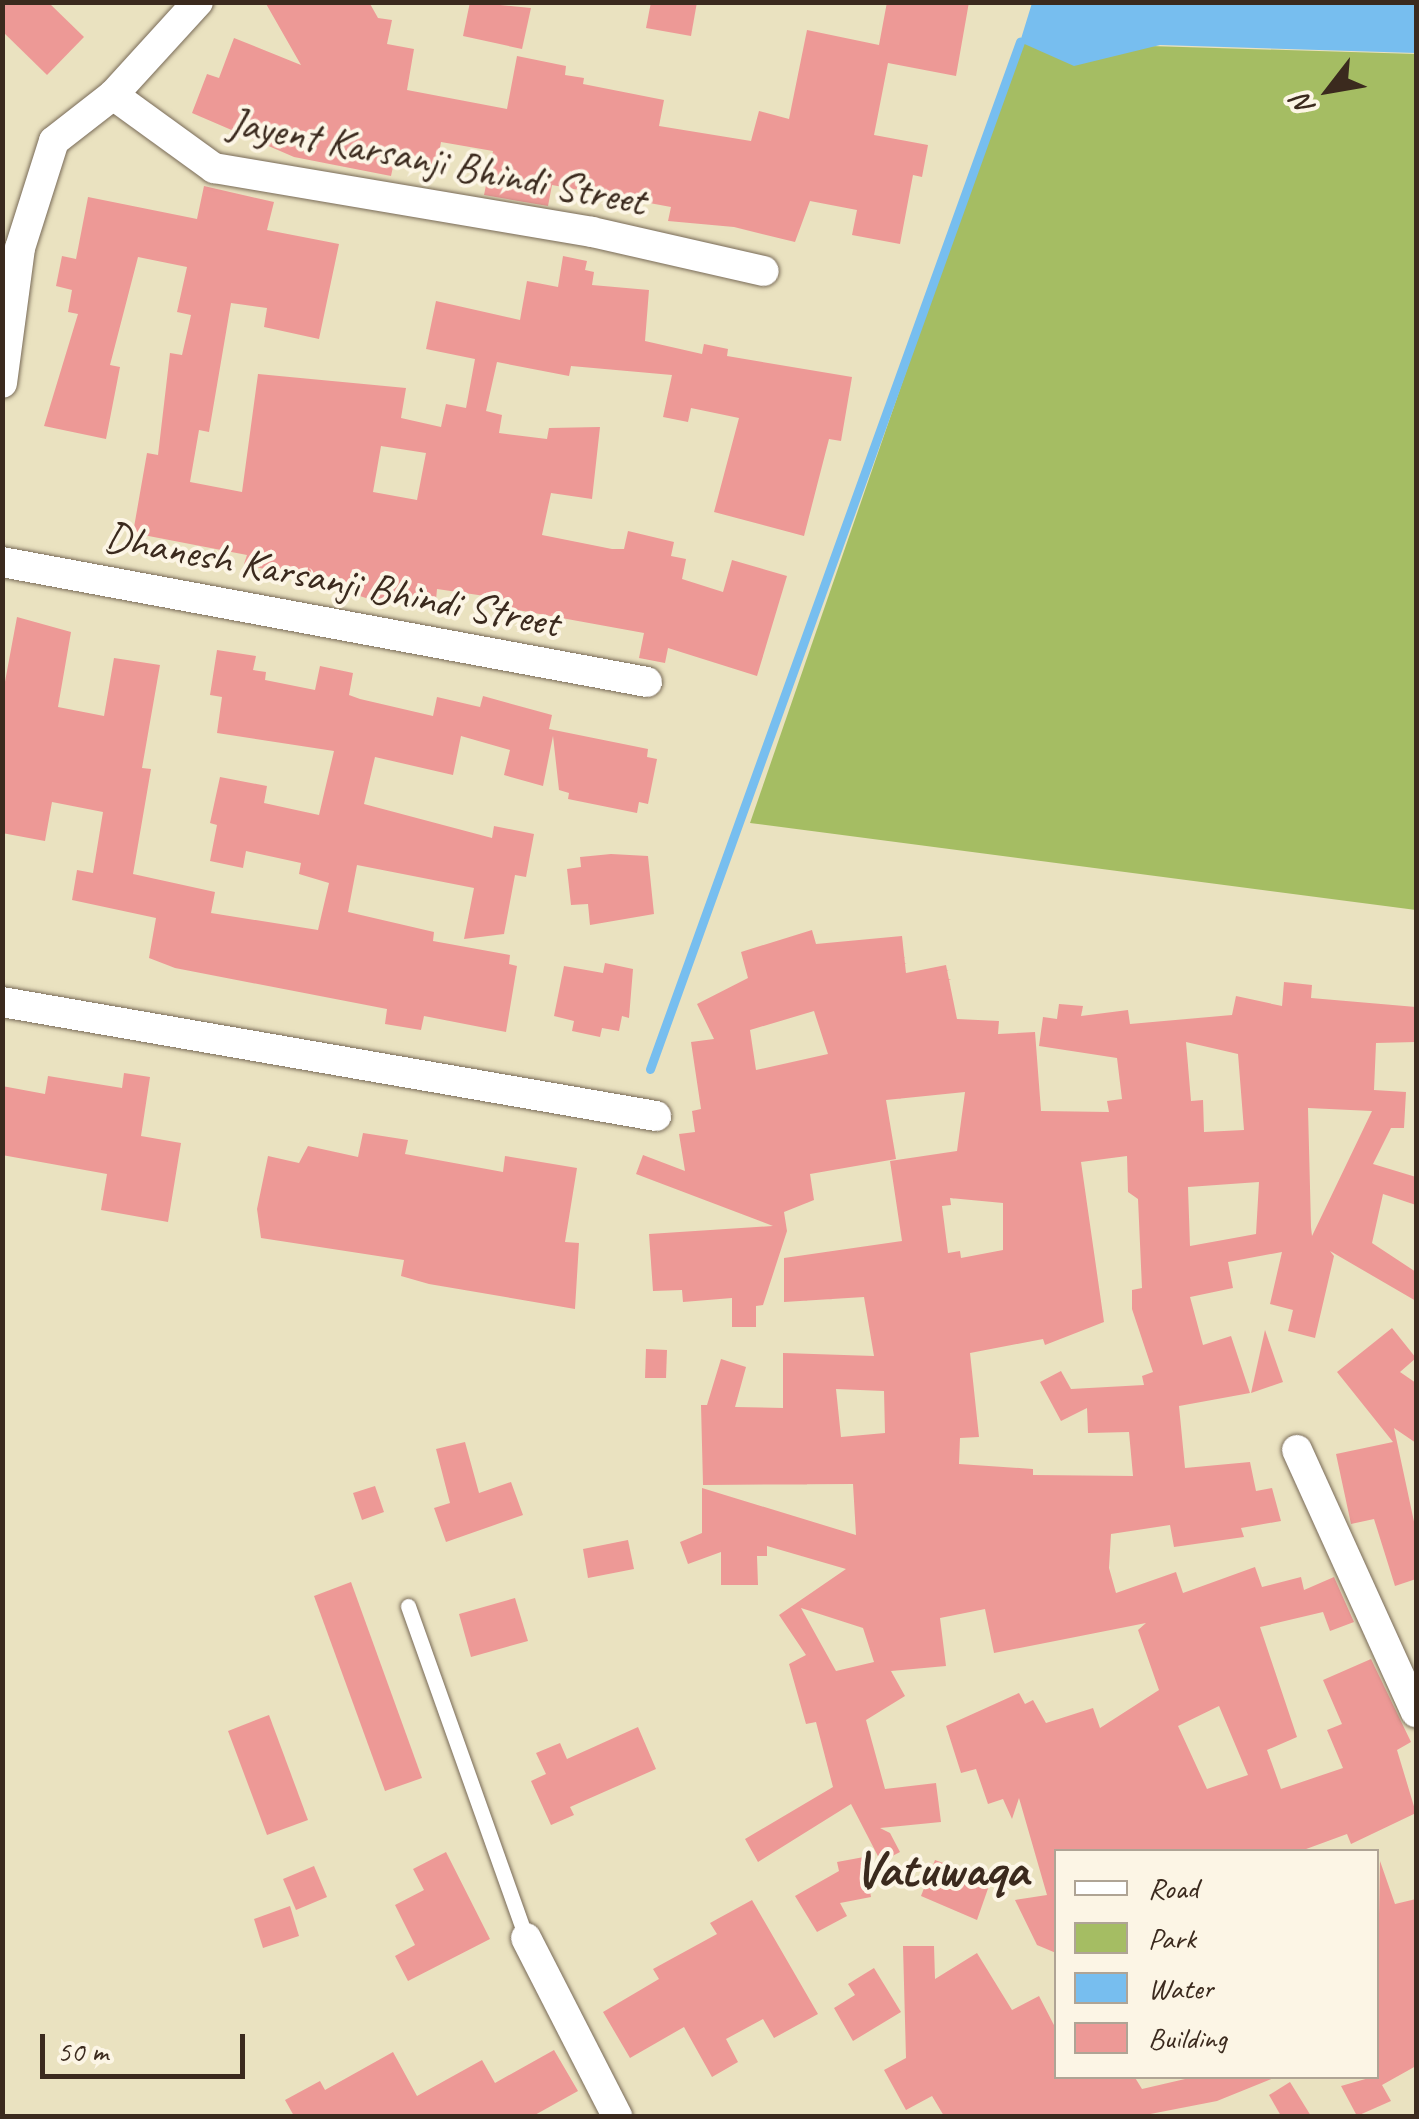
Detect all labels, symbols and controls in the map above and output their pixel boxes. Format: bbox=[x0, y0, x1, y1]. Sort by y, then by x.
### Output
north arrow bbox=[1279, 40, 1379, 140]
text: N bbox=[1283, 89, 1322, 122]
street label: Jayent Karsanji Bhindi Street bbox=[224, 97, 650, 227]
street label: Dhanesh Karsanji Bhindi Street bbox=[100, 511, 564, 649]
district label: Vatuwaqa bbox=[854, 1839, 1028, 1901]
legend bbox=[1054, 1849, 1379, 2079]
text: Road bbox=[1148, 1869, 1198, 1907]
text: Park bbox=[1148, 1919, 1196, 1957]
text: Water bbox=[1148, 1969, 1213, 2007]
scale bar bbox=[45, 2014, 250, 2076]
text: Building bbox=[1148, 2019, 1227, 2057]
text: 50 m bbox=[57, 2032, 108, 2070]

